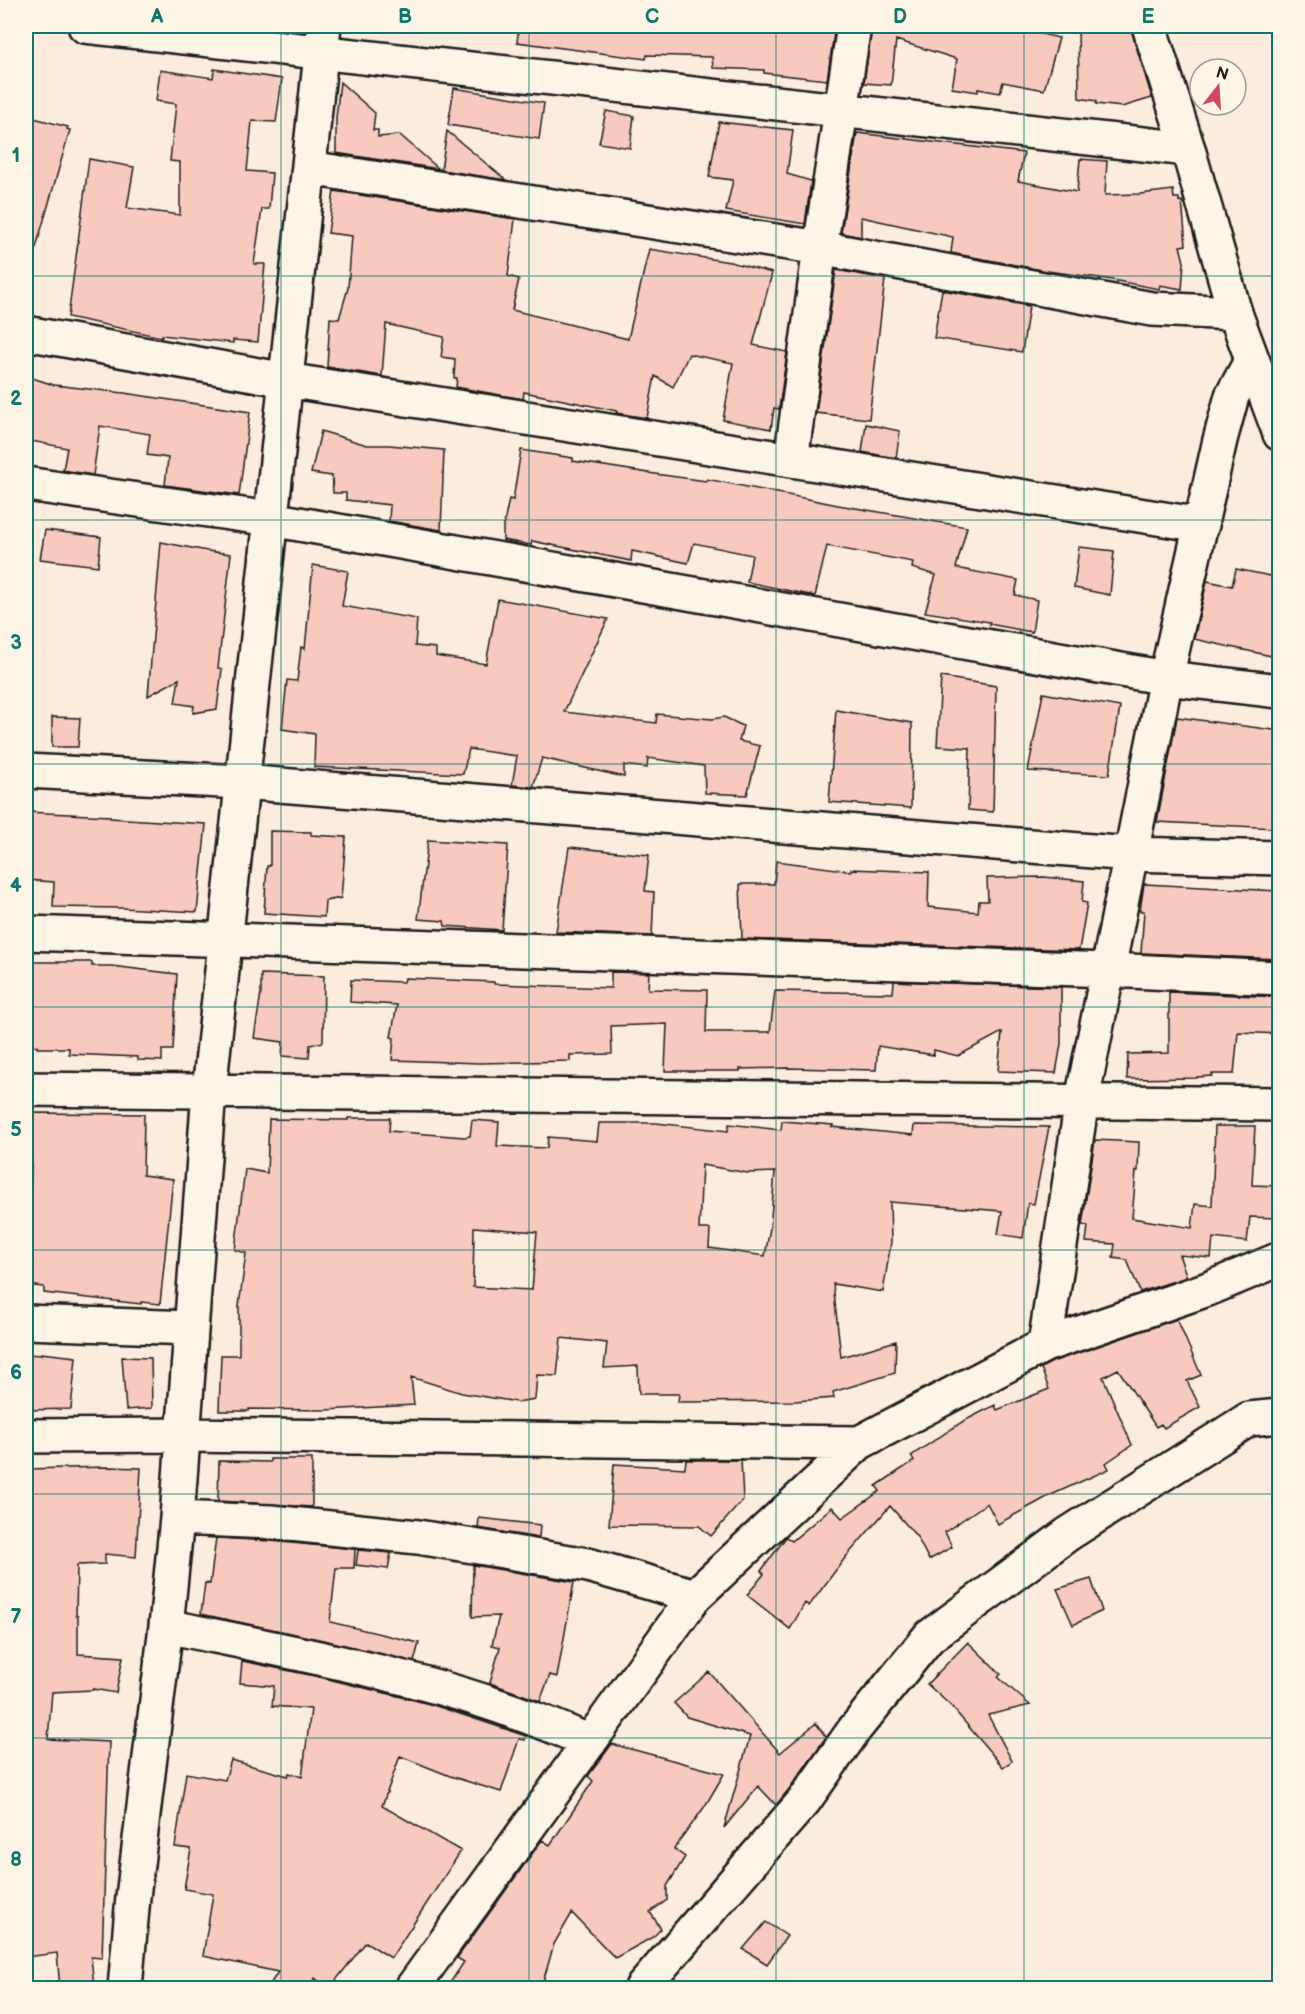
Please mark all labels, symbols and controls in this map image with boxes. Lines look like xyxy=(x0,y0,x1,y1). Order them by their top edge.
text: A xyxy=(150,5,164,29)
text: B xyxy=(398,5,412,29)
text: C xyxy=(645,5,659,29)
text: D xyxy=(893,5,907,29)
text: E xyxy=(1142,5,1155,29)
north arrow xyxy=(1188,57,1248,117)
text: N xyxy=(1213,63,1230,85)
text: 1 xyxy=(12,144,20,168)
text: 2 xyxy=(10,387,22,411)
text: 3 xyxy=(10,631,22,655)
text: 4 xyxy=(10,874,22,898)
text: 5 xyxy=(10,1118,22,1142)
text: 6 xyxy=(10,1361,22,1385)
text: 7 xyxy=(10,1605,22,1629)
text: 8 xyxy=(10,1848,22,1872)

